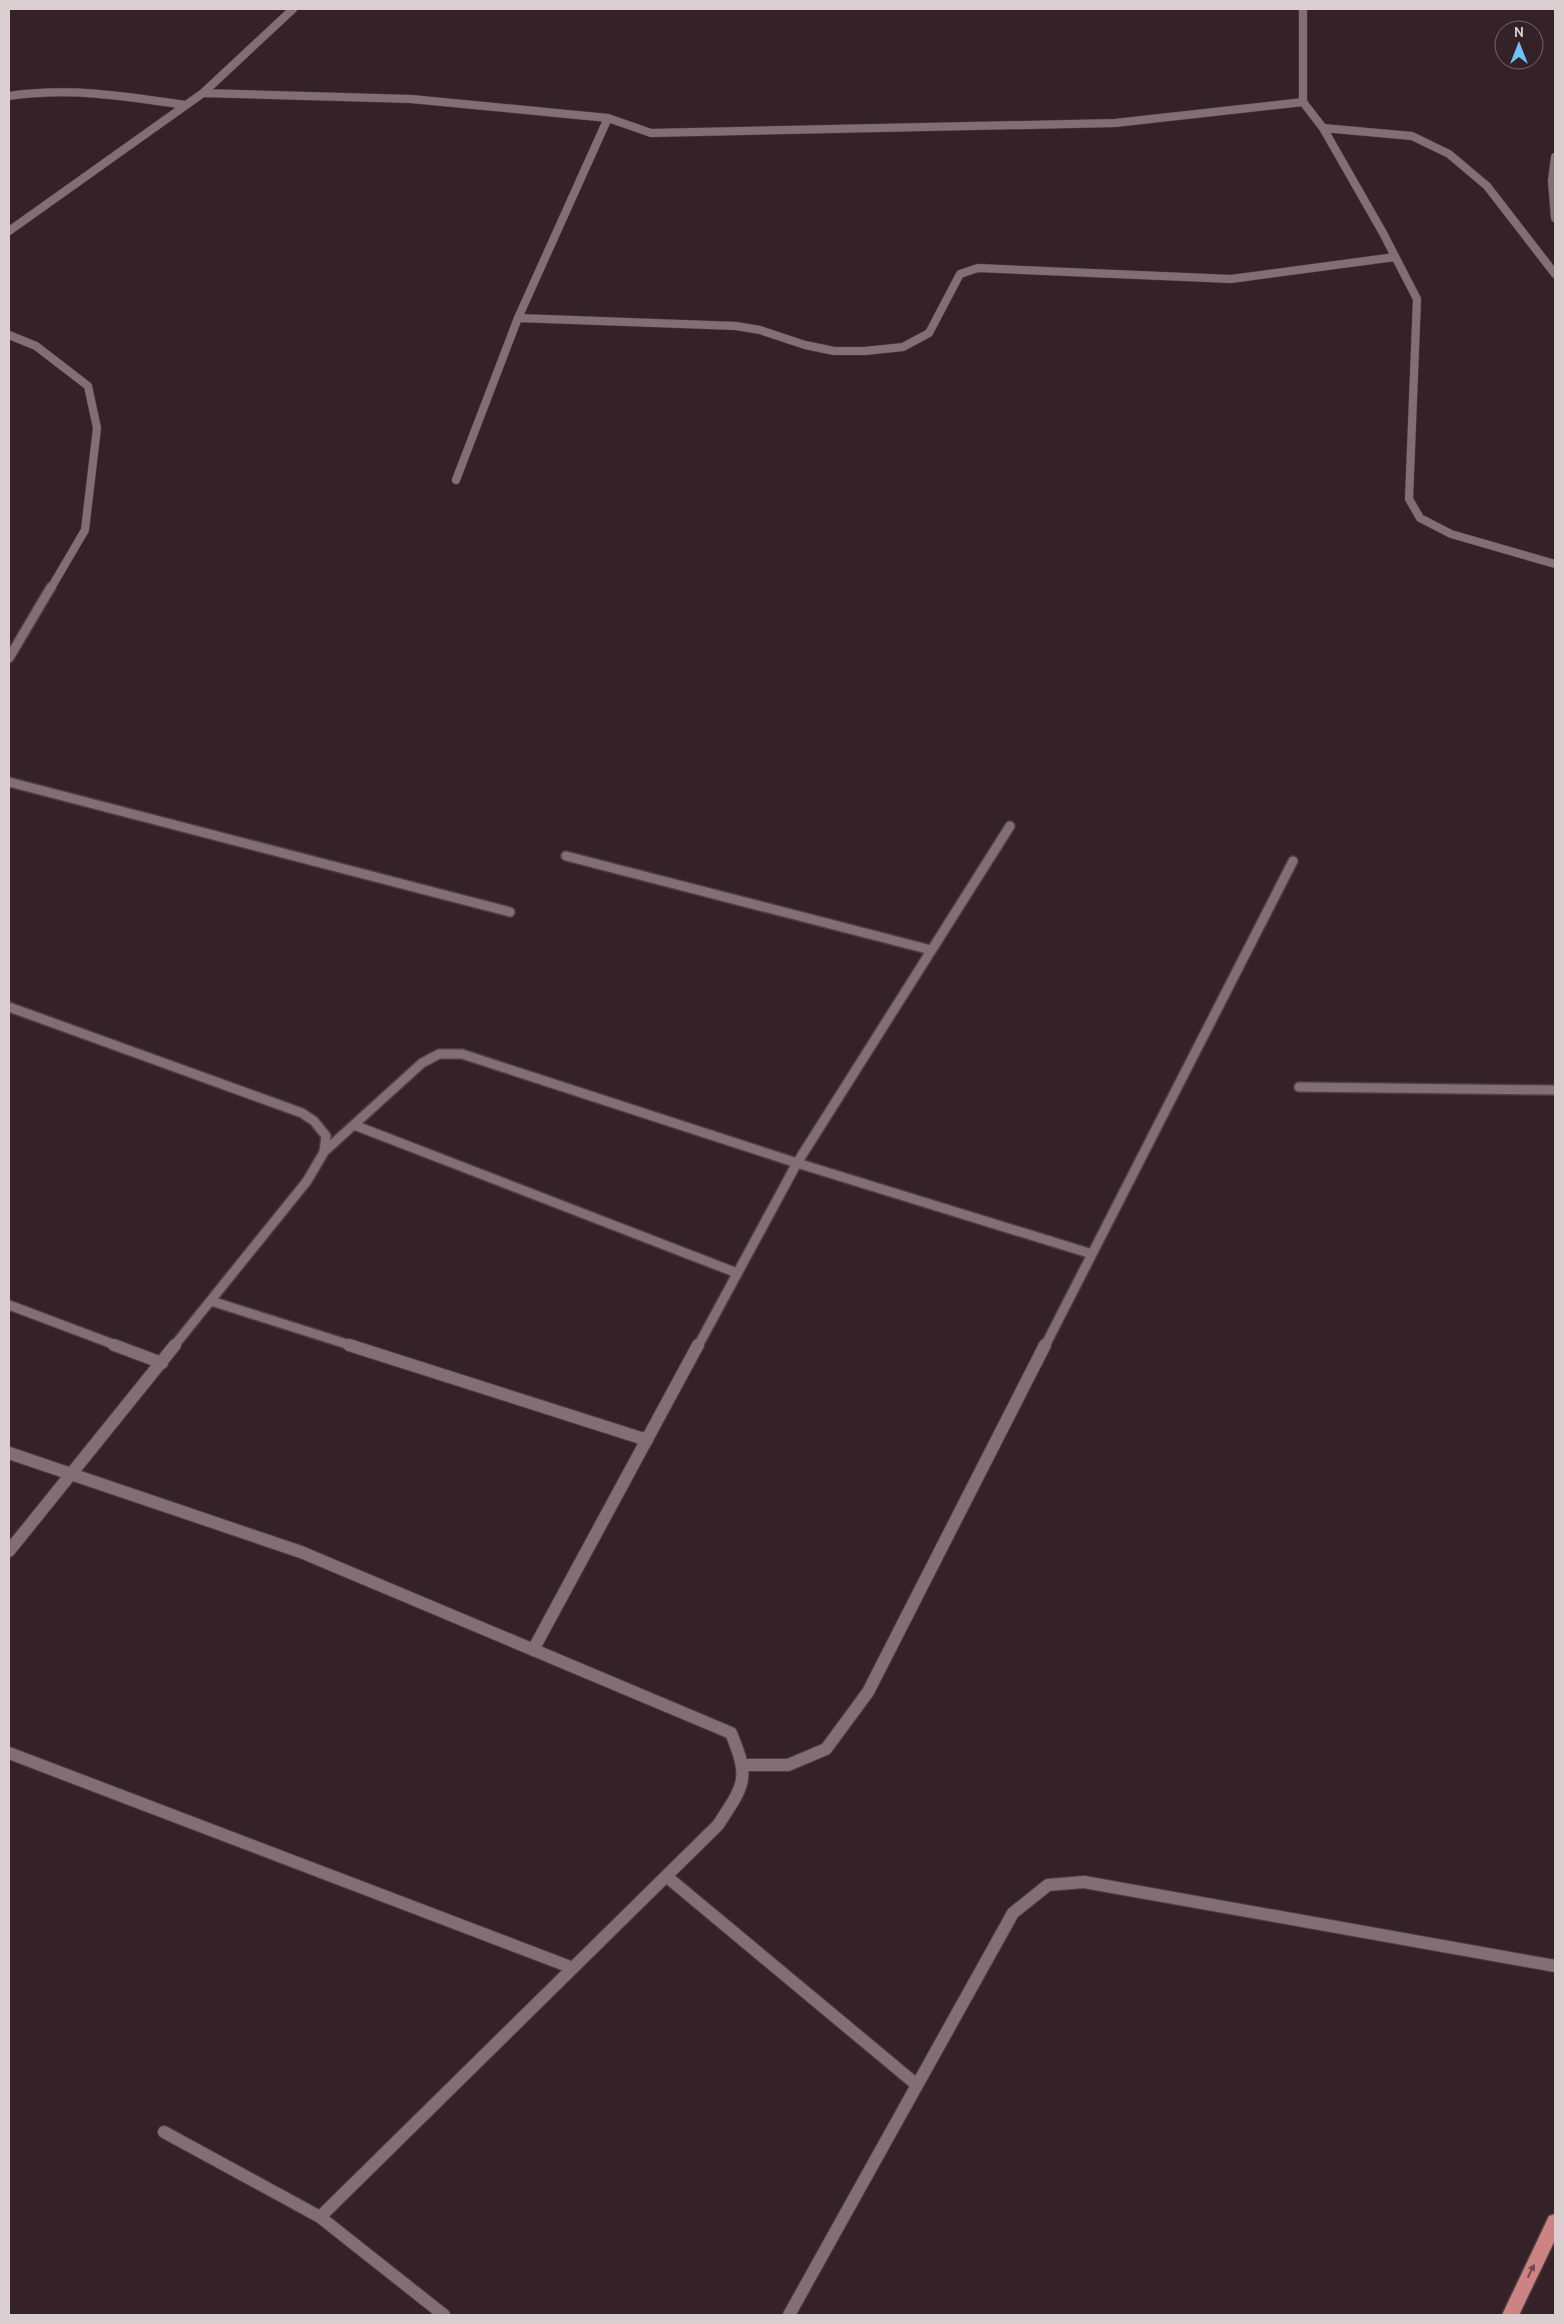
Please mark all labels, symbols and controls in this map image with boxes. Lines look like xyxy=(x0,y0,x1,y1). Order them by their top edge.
north arrow xyxy=(1494,20,1544,70)
text: N xyxy=(1514,23,1524,41)
one-way arrow xyxy=(1527,2264,1535,2278)

